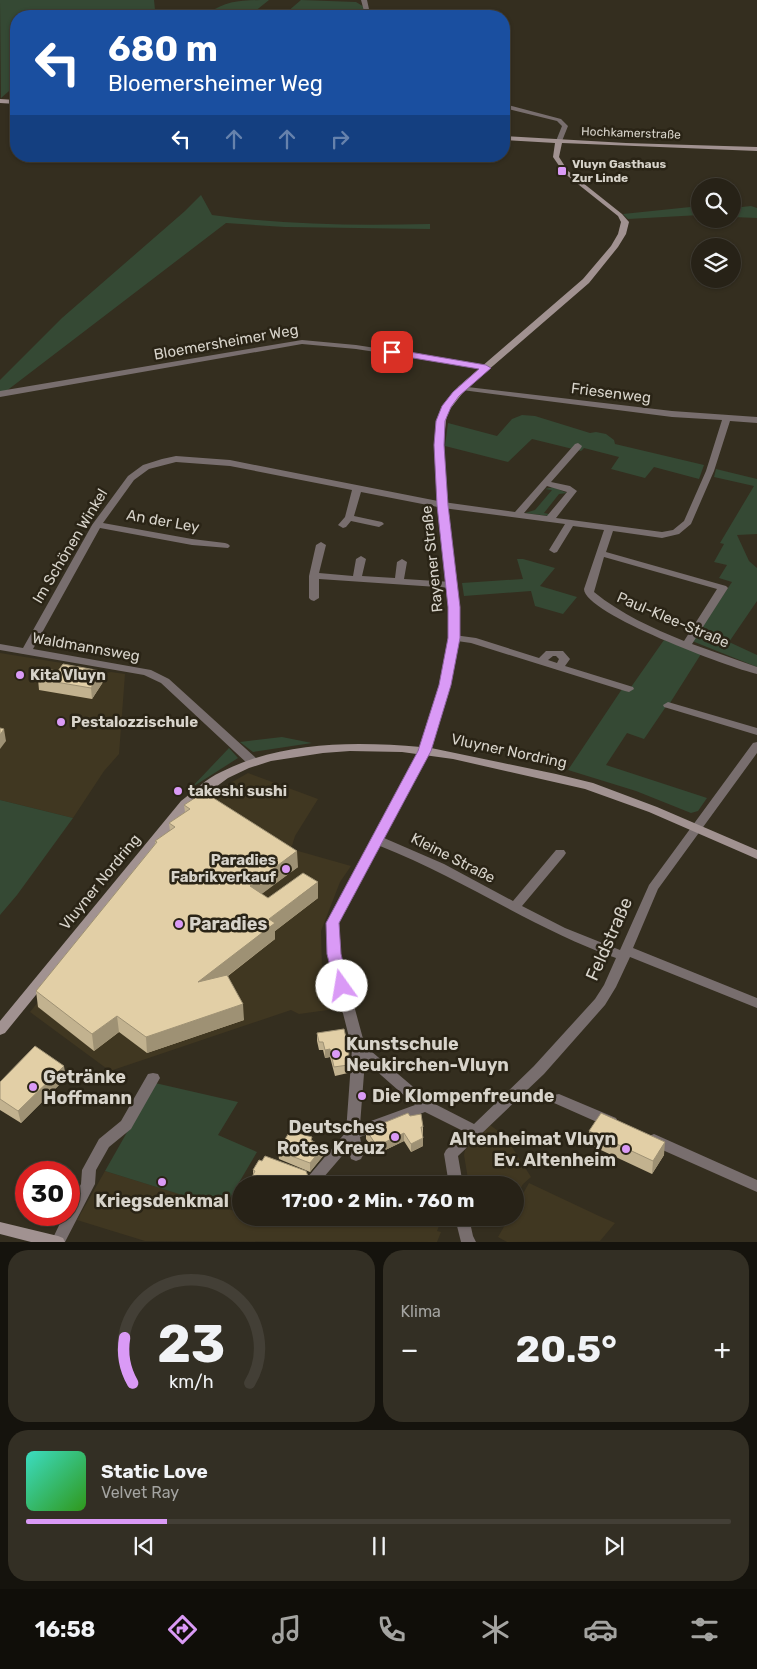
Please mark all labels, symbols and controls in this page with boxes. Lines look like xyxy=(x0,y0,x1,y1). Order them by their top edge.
text: 680 m xyxy=(108,28,218,70)
icon: left xyxy=(25,30,90,95)
text: Bloemersheimer Weg xyxy=(108,70,323,97)
street label: Hochkamerstraße xyxy=(581,124,681,142)
icon: left xyxy=(167,125,195,153)
icon: ahead xyxy=(220,125,248,153)
icon: ahead xyxy=(273,125,301,153)
icon: right xyxy=(326,125,354,153)
place label: Vluyn Gasthaus Zur Linde xyxy=(572,157,666,185)
marker: Vluyn Gasthaus Zur Linde xyxy=(556,165,568,177)
map controls xyxy=(691,178,741,288)
button: search xyxy=(691,178,741,228)
button: layers xyxy=(691,238,741,288)
street label: Bloemersheimer Weg xyxy=(152,320,300,364)
pin xyxy=(371,331,413,373)
icon: arrive xyxy=(378,338,406,366)
street label: Friesenweg xyxy=(570,379,652,407)
street label: Im Schönen Winkel xyxy=(29,485,111,607)
street label: Rayener Straße xyxy=(417,505,447,613)
street label: An der Ley xyxy=(125,506,201,536)
street label: Paul-Klee-Straße xyxy=(614,588,732,652)
street label: Waldmannsweg xyxy=(31,629,141,665)
place label: Kita Vluyn xyxy=(30,666,106,684)
marker: Kita Vluyn xyxy=(14,669,26,681)
place label: Pestalozzischule xyxy=(71,713,198,731)
marker: Pestalozzischule xyxy=(55,716,67,728)
street label: Vluyner Nordring xyxy=(449,730,569,772)
place label: takeshi sushi xyxy=(188,782,287,800)
marker: takeshi sushi xyxy=(172,785,184,797)
street label: Kleine Straße xyxy=(408,829,498,887)
street label: Vluyner Nordring xyxy=(56,830,144,934)
place label: Paradies Fabrikverkauf xyxy=(171,851,276,886)
marker: Paradies Fabrikverkauf xyxy=(280,863,292,875)
street label: Feldstraße xyxy=(581,894,637,984)
place label: Paradies xyxy=(189,913,267,935)
marker: Paradies xyxy=(173,918,185,930)
position arrow xyxy=(315,959,367,1011)
place label: Kunstschule Neukirchen-Vluyn xyxy=(346,1033,509,1076)
marker: Kunstschule Neukirchen-Vluyn xyxy=(330,1048,342,1060)
place label: Getränke Hoffmann xyxy=(43,1066,132,1109)
marker: Getränke Hoffmann xyxy=(27,1081,39,1093)
place label: Die Klompenfreunde xyxy=(372,1085,555,1107)
marker: Die Klompenfreunde xyxy=(356,1090,368,1102)
place label: Deutsches Rotes Kreuz xyxy=(277,1116,385,1159)
place label: Altenheimat Vluyn Ev. Altenheim xyxy=(449,1128,616,1171)
marker: Deutsches Rotes Kreuz xyxy=(389,1131,401,1143)
marker: Altenheimat Vluyn Ev. Altenheim xyxy=(620,1143,632,1155)
speed limit sign: 30 xyxy=(15,1161,80,1226)
marker: Kriegsdenkmal xyxy=(156,1176,168,1188)
text: 17:00 · 2 Min. · 760 m xyxy=(282,1189,474,1212)
place label: Kriegsdenkmal xyxy=(95,1190,229,1212)
text: Klima xyxy=(401,1302,441,1321)
text: 23 xyxy=(157,1313,225,1375)
text: 20.5° xyxy=(516,1326,617,1372)
text: − xyxy=(401,1333,419,1366)
text: + xyxy=(714,1333,731,1366)
text: km/h xyxy=(169,1371,214,1392)
text: Static Love xyxy=(101,1460,208,1483)
text: Velvet Ray xyxy=(101,1483,179,1502)
icon: previous xyxy=(130,1532,158,1560)
icon: pause xyxy=(365,1532,393,1560)
icon: next xyxy=(600,1532,628,1560)
icon: directions xyxy=(165,1612,200,1647)
icon: music xyxy=(269,1612,304,1647)
icon: phone xyxy=(374,1612,409,1647)
icon: climate xyxy=(478,1612,513,1647)
icon: car xyxy=(583,1612,618,1647)
icon: filters xyxy=(687,1612,722,1647)
text: 16:58 xyxy=(35,1616,96,1643)

